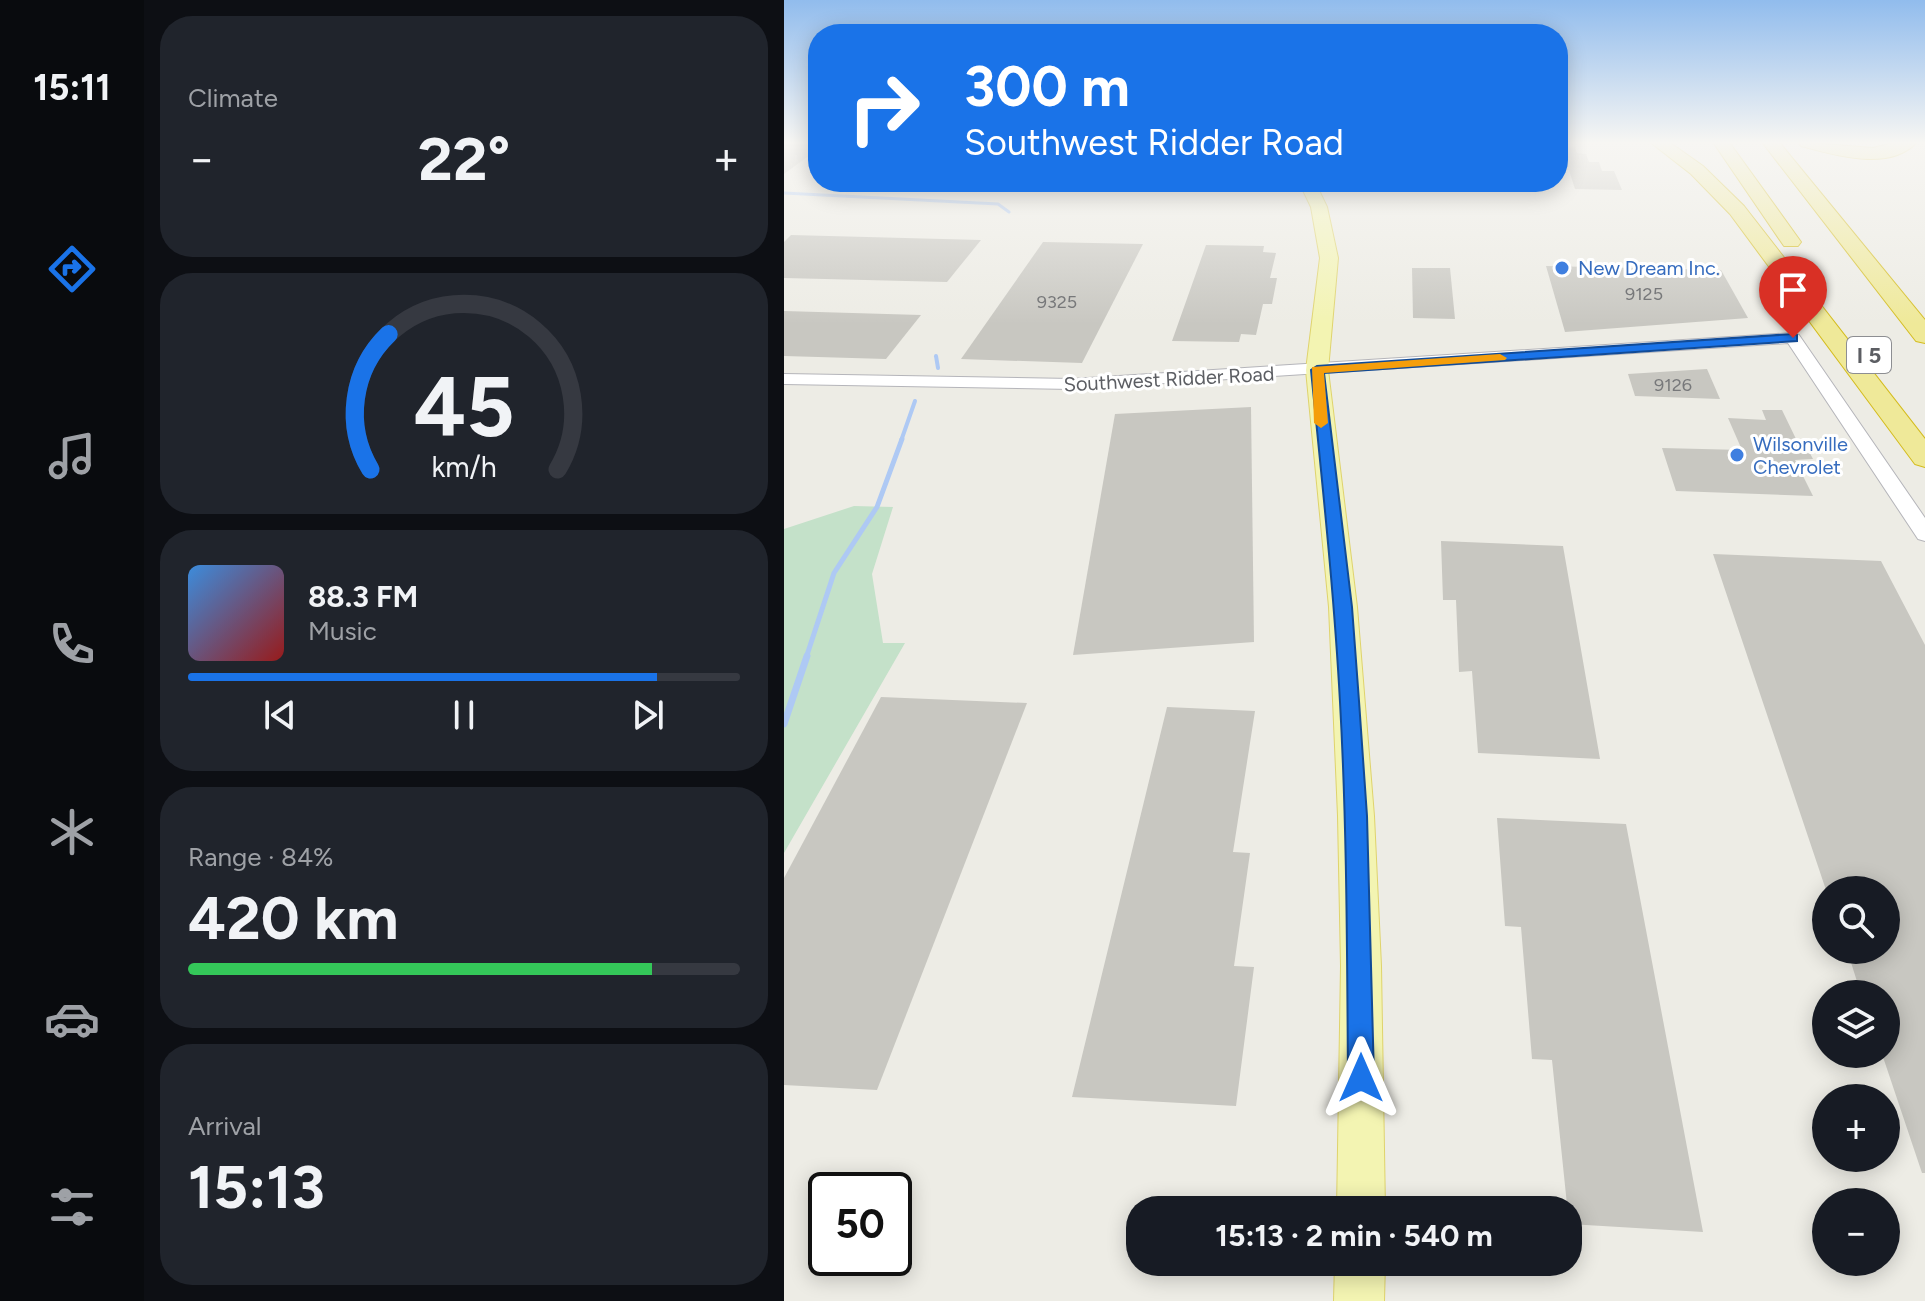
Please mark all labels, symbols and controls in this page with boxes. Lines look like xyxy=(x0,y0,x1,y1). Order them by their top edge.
text: 300 m xyxy=(964,53,1130,120)
icon: right xyxy=(832,56,936,160)
text: 15:11 xyxy=(33,66,111,109)
text: Climate xyxy=(188,82,278,114)
text: Southwest Ridder Road xyxy=(964,121,1344,164)
text: 22° xyxy=(418,123,510,195)
text: − xyxy=(188,132,215,185)
text: + xyxy=(713,132,740,185)
icon: directions xyxy=(44,241,100,297)
place label: New Dream Inc. xyxy=(1578,256,1720,280)
pin xyxy=(1759,256,1827,338)
marker: New Dream Inc. xyxy=(1553,259,1571,277)
icon: arrive xyxy=(1771,268,1815,312)
house number: 9125 xyxy=(1625,283,1663,305)
house number: 9325 xyxy=(1037,291,1077,313)
road number: I 5 xyxy=(1847,337,1891,373)
text: 45 xyxy=(414,356,514,456)
street label: Southwest Ridder Road xyxy=(1063,361,1275,397)
house number: 9126 xyxy=(1654,374,1692,396)
icon: music xyxy=(44,428,100,484)
place label: Wilsonville Chevrolet xyxy=(1753,432,1848,479)
marker: Wilsonville Chevrolet xyxy=(1728,446,1746,464)
text: km/h xyxy=(431,450,497,484)
text: 88.3 FM xyxy=(308,578,418,615)
text: Music xyxy=(308,615,377,647)
icon: phone xyxy=(44,616,100,672)
icon: previous xyxy=(258,693,302,737)
icon: pause xyxy=(442,693,486,737)
icon: next xyxy=(626,693,670,737)
icon: climate xyxy=(44,804,100,860)
text: Range · 84% xyxy=(188,841,334,873)
map controls xyxy=(1812,876,1900,1276)
button: search xyxy=(1812,876,1900,964)
text: 420 km xyxy=(188,882,398,954)
button: layers xyxy=(1812,980,1900,1068)
icon: car xyxy=(44,991,100,1047)
position arrow xyxy=(1319,1036,1403,1120)
button: + xyxy=(1812,1084,1900,1172)
text: Arrival xyxy=(188,1110,261,1142)
text: 15:13 xyxy=(188,1151,325,1223)
speed limit sign: 50 xyxy=(808,1172,912,1276)
icon: filters xyxy=(44,1179,100,1235)
button: − xyxy=(1812,1188,1900,1276)
text: 15:13 · 2 min · 540 m xyxy=(1215,1217,1493,1254)

